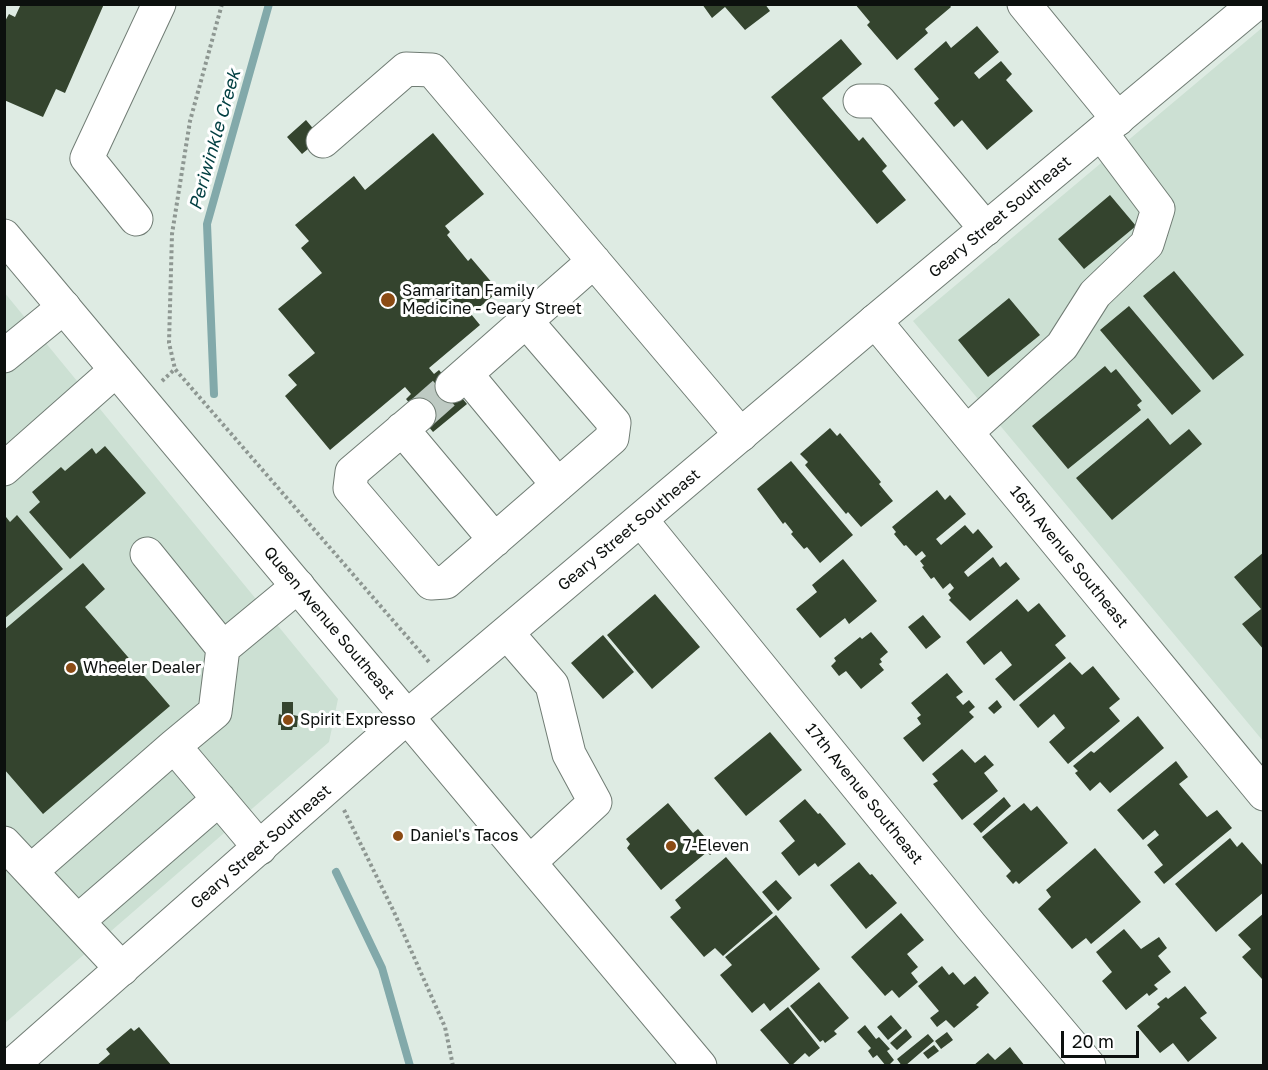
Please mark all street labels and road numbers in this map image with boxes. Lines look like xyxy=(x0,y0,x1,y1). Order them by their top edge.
street label: Geary Street Southeast xyxy=(925,152,1075,282)
street label: Geary Street Southeast xyxy=(554,465,704,595)
street label: 16th Avenue Southeast xyxy=(1006,482,1132,632)
street label: Queen Avenue Southeast xyxy=(260,543,398,703)
street label: 17th Avenue Southeast xyxy=(801,720,927,868)
street label: Geary Street Southeast xyxy=(187,781,335,913)

